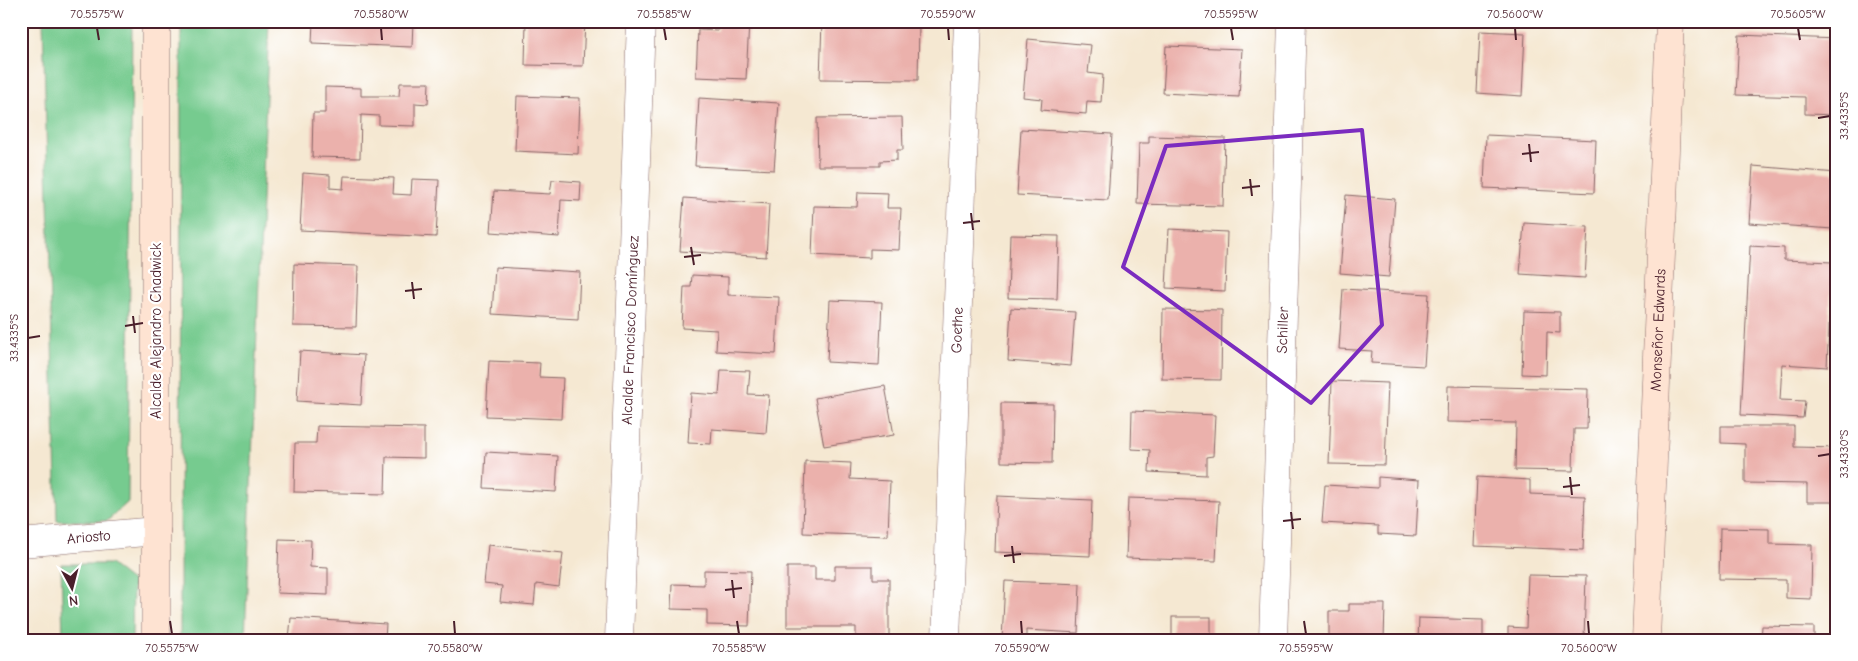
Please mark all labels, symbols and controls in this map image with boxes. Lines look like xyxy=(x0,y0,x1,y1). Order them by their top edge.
text: 70.5575°W xyxy=(70,7,124,21)
text: 70.5580°W xyxy=(354,7,409,21)
text: 70.5585°W xyxy=(637,7,692,21)
text: 70.5590°W xyxy=(921,7,976,21)
text: 70.5595°W xyxy=(1204,7,1259,21)
text: 70.5600°W xyxy=(1487,7,1544,21)
text: 70.5605°W xyxy=(1770,7,1826,21)
text: 33.4335°S xyxy=(1837,92,1851,140)
street label: Alcalde Francisco Domínguez xyxy=(618,235,642,425)
street label: Alcalde Alejandro Chadwick xyxy=(147,242,165,419)
street label: Monseñor Edwards xyxy=(1647,268,1669,392)
street label: Goethe xyxy=(947,306,967,354)
street label: Schiller xyxy=(1273,306,1292,354)
text: 33.4335°S xyxy=(7,314,21,362)
text: 33.4330°S xyxy=(1837,429,1851,478)
street label: Ariosto xyxy=(66,526,111,548)
north arrow xyxy=(48,564,98,614)
text: N xyxy=(68,591,79,609)
text: 70.5575°W xyxy=(145,641,199,655)
text: 70.5580°W xyxy=(428,641,483,655)
text: 70.5585°W xyxy=(712,641,767,655)
text: 70.5590°W xyxy=(995,641,1050,655)
text: 70.5595°W xyxy=(1279,641,1334,655)
text: 70.5600°W xyxy=(1561,641,1618,655)

